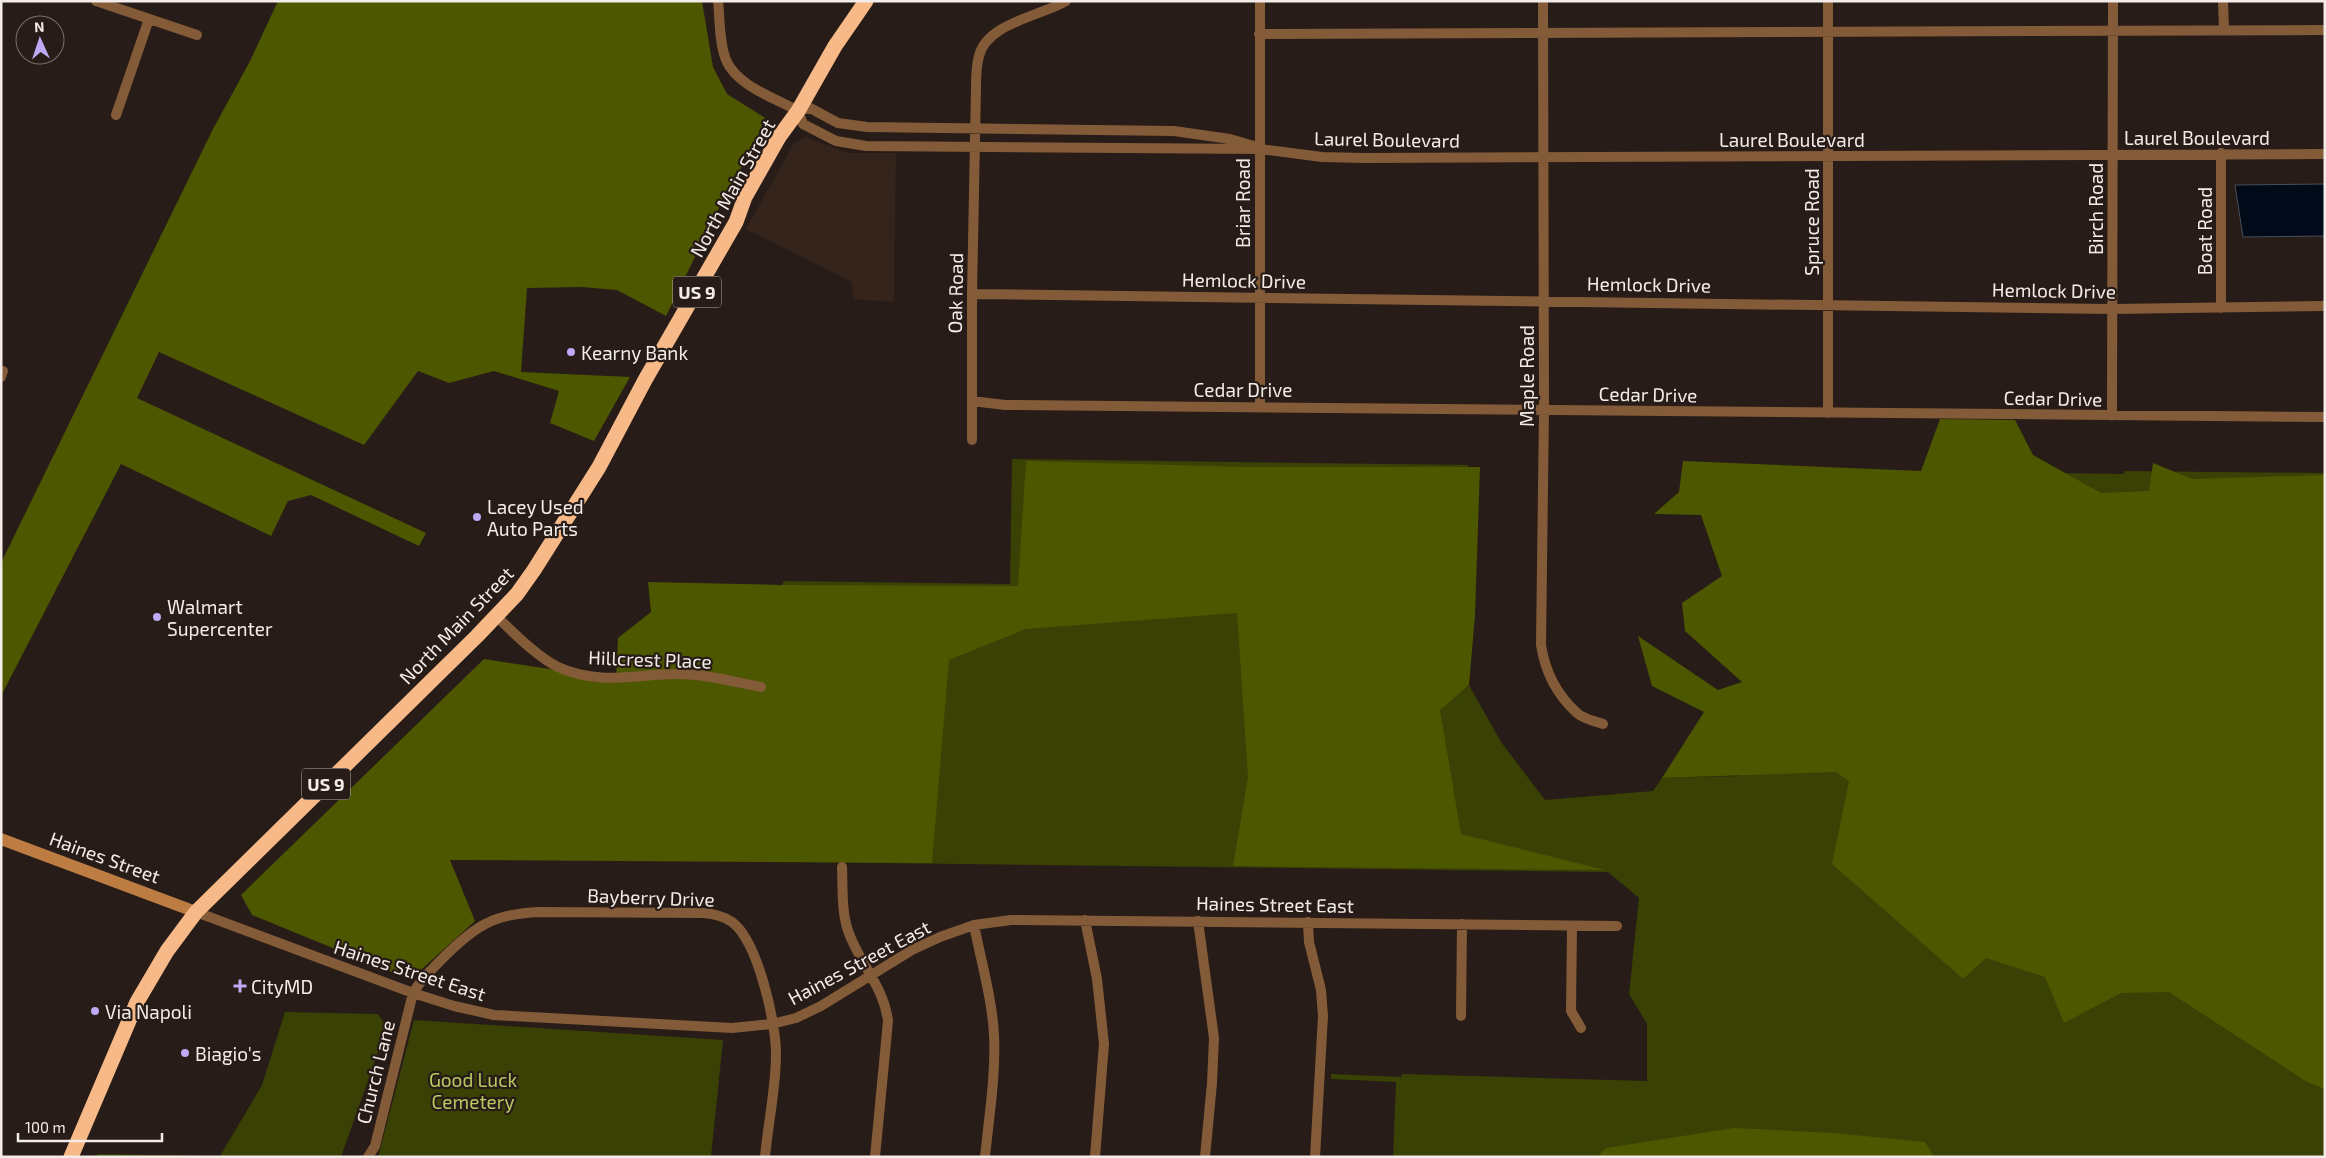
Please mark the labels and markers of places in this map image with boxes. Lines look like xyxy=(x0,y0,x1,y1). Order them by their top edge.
place label: Kearny Bank xyxy=(581,341,688,364)
marker: Kearny Bank xyxy=(565,346,577,358)
place label: Lacey Used Auto Parts xyxy=(487,495,584,540)
marker: Lacey Used Auto Parts xyxy=(471,511,483,523)
place label: Walmart Supercenter xyxy=(167,595,273,640)
marker: Walmart Supercenter xyxy=(151,611,163,623)
place label: CityMD xyxy=(251,975,313,998)
marker: CityMD xyxy=(233,979,247,993)
place label: Via Napoli xyxy=(105,1000,192,1023)
marker: Via Napoli xyxy=(89,1005,101,1017)
place label: Biagio's xyxy=(195,1042,261,1065)
marker: Biagio's xyxy=(179,1047,191,1059)

